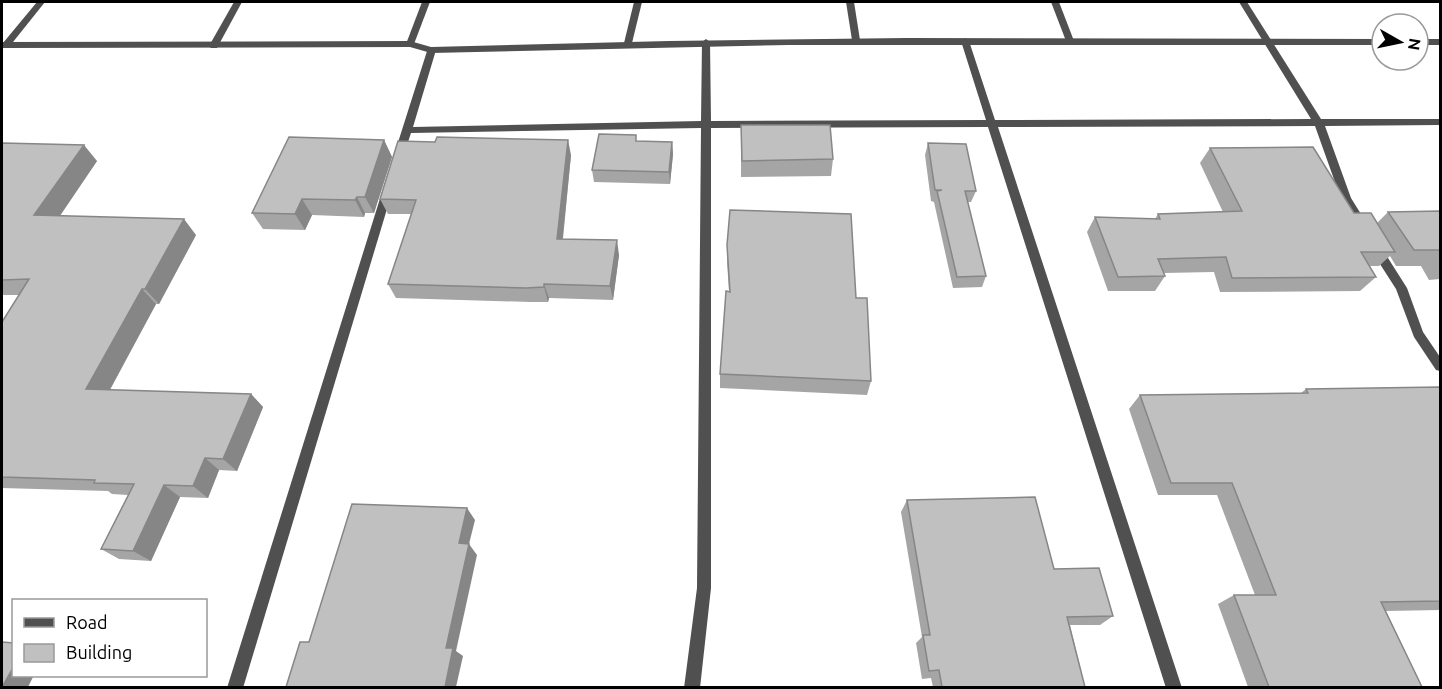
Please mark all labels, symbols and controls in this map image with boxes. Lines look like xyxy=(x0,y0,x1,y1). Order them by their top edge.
north arrow xyxy=(1370,12,1430,72)
text: N xyxy=(1405,37,1425,52)
legend xyxy=(12,599,207,677)
text: Road xyxy=(66,612,108,632)
text: Building xyxy=(66,642,132,662)

